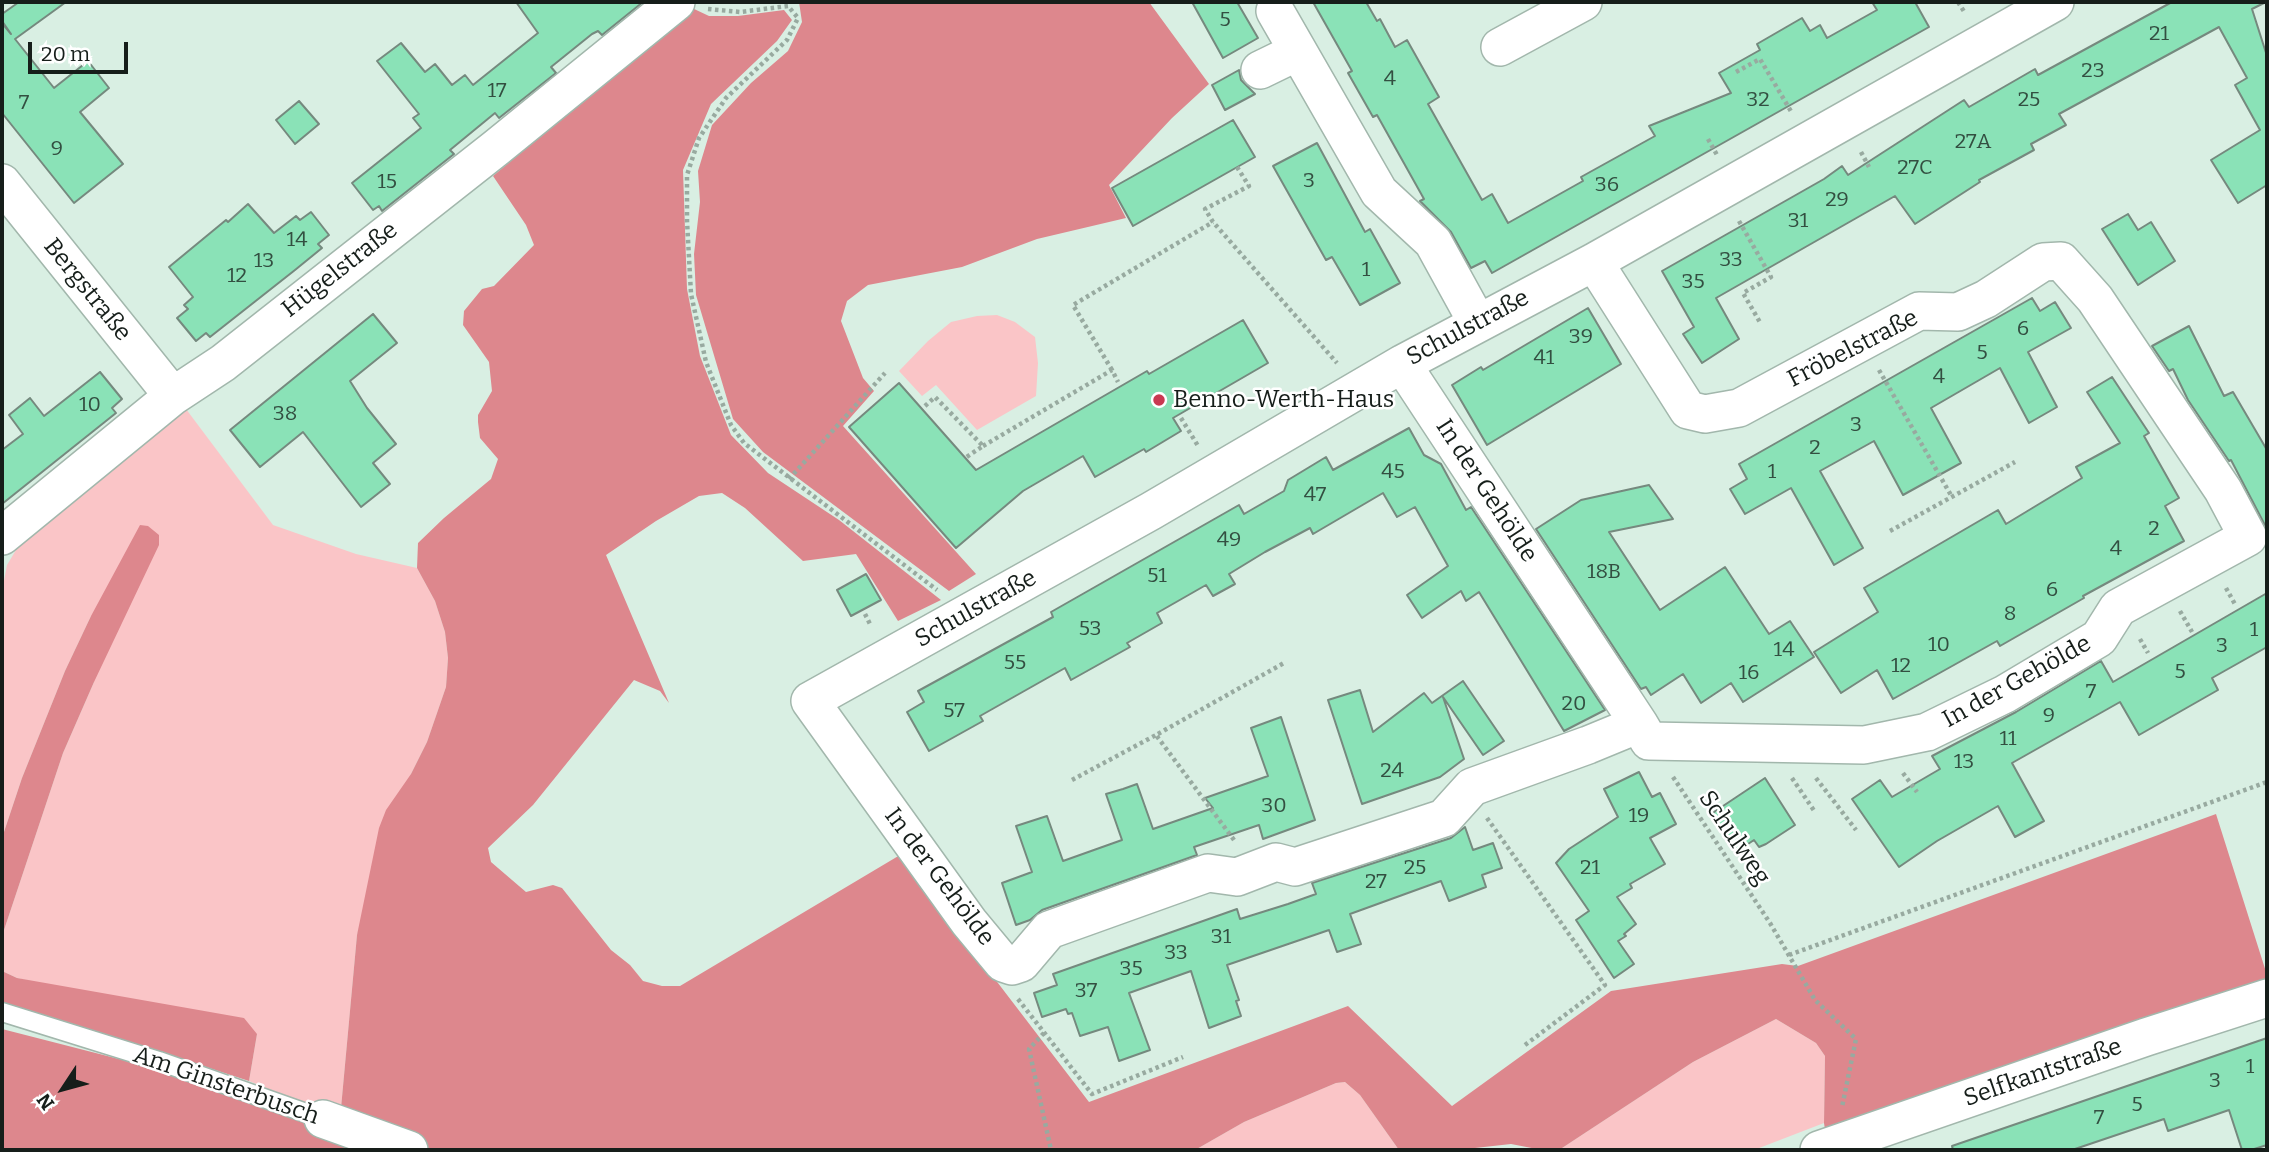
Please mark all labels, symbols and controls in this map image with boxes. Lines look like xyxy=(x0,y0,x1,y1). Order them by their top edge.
house number: 5 xyxy=(1219,7,1231,33)
house number: 21 xyxy=(2149,21,2169,47)
scale bar xyxy=(32,28,131,72)
text: 20 m xyxy=(41,41,90,67)
house number: 23 xyxy=(2081,58,2105,84)
house number: 4 xyxy=(1384,66,1396,92)
house number: 17 xyxy=(488,78,506,104)
house number: 32 xyxy=(1746,87,1770,113)
house number: 25 xyxy=(2018,87,2040,113)
house number: 7 xyxy=(19,90,29,116)
house number: 27A xyxy=(1955,129,1991,155)
house number: 9 xyxy=(51,136,63,162)
house number: 27C xyxy=(1897,155,1933,181)
house number: 3 xyxy=(1303,168,1315,194)
house number: 15 xyxy=(377,169,397,195)
house number: 36 xyxy=(1595,172,1619,198)
house number: 29 xyxy=(1825,187,1849,213)
house number: 31 xyxy=(1788,208,1808,234)
street label: Hügelstraße xyxy=(276,216,404,324)
house number: 14 xyxy=(287,227,307,253)
street label: Bergstraße xyxy=(37,233,137,347)
house number: 33 xyxy=(1719,247,1743,273)
house number: 13 xyxy=(254,248,274,274)
house number: 1 xyxy=(1362,257,1370,283)
house number: 12 xyxy=(227,263,247,289)
house number: 35 xyxy=(1681,269,1705,295)
street label: Schulstraße xyxy=(1402,284,1534,372)
street label: Fröbelstraße xyxy=(1783,304,1923,394)
house number: 6 xyxy=(2017,316,2029,342)
house number: 39 xyxy=(1569,324,1593,350)
house number: 5 xyxy=(1976,340,1988,366)
house number: 41 xyxy=(1534,345,1554,371)
house number: 4 xyxy=(1933,364,1945,390)
place label: Benno-Werth-Haus xyxy=(1173,386,1394,414)
house number: 10 xyxy=(79,392,101,418)
marker: Benno-Werth-Haus xyxy=(1151,392,1167,408)
house number: 38 xyxy=(273,401,297,427)
house number: 3 xyxy=(1850,412,1862,438)
street label: In der Gehölde xyxy=(1429,414,1543,568)
house number: 2 xyxy=(1809,435,1821,461)
house number: 45 xyxy=(1381,459,1405,485)
house number: 1 xyxy=(1768,459,1776,485)
house number: 47 xyxy=(1304,482,1326,508)
house number: 2 xyxy=(2148,516,2160,542)
house number: 49 xyxy=(1217,527,1241,553)
house number: 4 xyxy=(2110,536,2122,562)
house number: 18B xyxy=(1587,559,1621,585)
house number: 51 xyxy=(1147,563,1167,589)
street label: Schulstraße xyxy=(910,564,1042,654)
house number: 6 xyxy=(2046,577,2058,603)
house number: 8 xyxy=(2004,601,2016,627)
house number: 53 xyxy=(1079,616,1101,642)
house number: 1 xyxy=(2250,617,2258,643)
street label: In der Gehölde xyxy=(1938,629,2096,735)
house number: 10 xyxy=(1928,632,1950,658)
house number: 3 xyxy=(2216,633,2228,659)
house number: 14 xyxy=(1774,637,1794,663)
house number: 55 xyxy=(1004,650,1026,676)
house number: 12 xyxy=(1891,653,1911,679)
house number: 5 xyxy=(2174,659,2186,685)
house number: 16 xyxy=(1739,660,1759,686)
house number: 7 xyxy=(2086,679,2096,705)
house number: 20 xyxy=(1562,691,1586,717)
house number: 57 xyxy=(943,698,965,724)
house number: 9 xyxy=(2043,703,2055,729)
house number: 11 xyxy=(1999,726,2017,752)
house number: 13 xyxy=(1954,749,1974,775)
house number: 24 xyxy=(1380,758,1404,784)
street label: Schulweg xyxy=(1692,785,1776,891)
house number: 30 xyxy=(1261,793,1287,819)
street label: In der Gehölde xyxy=(878,802,1000,952)
house number: 19 xyxy=(1629,803,1649,829)
house number: 25 xyxy=(1404,855,1426,881)
house number: 21 xyxy=(1580,855,1600,881)
house number: 27 xyxy=(1365,869,1387,895)
house number: 31 xyxy=(1211,924,1231,950)
house number: 33 xyxy=(1164,940,1188,966)
house number: 35 xyxy=(1119,956,1143,982)
house number: 37 xyxy=(1075,978,1097,1004)
street label: Selfkantstraße xyxy=(1960,1033,2126,1113)
street label: Am Ginsterbusch xyxy=(129,1041,323,1131)
north arrow xyxy=(28,1054,98,1124)
house number: 1 xyxy=(2246,1054,2254,1080)
house number: 3 xyxy=(2209,1068,2221,1094)
text: N xyxy=(32,1089,59,1114)
house number: 5 xyxy=(2131,1092,2143,1118)
house number: 7 xyxy=(2094,1105,2104,1131)

